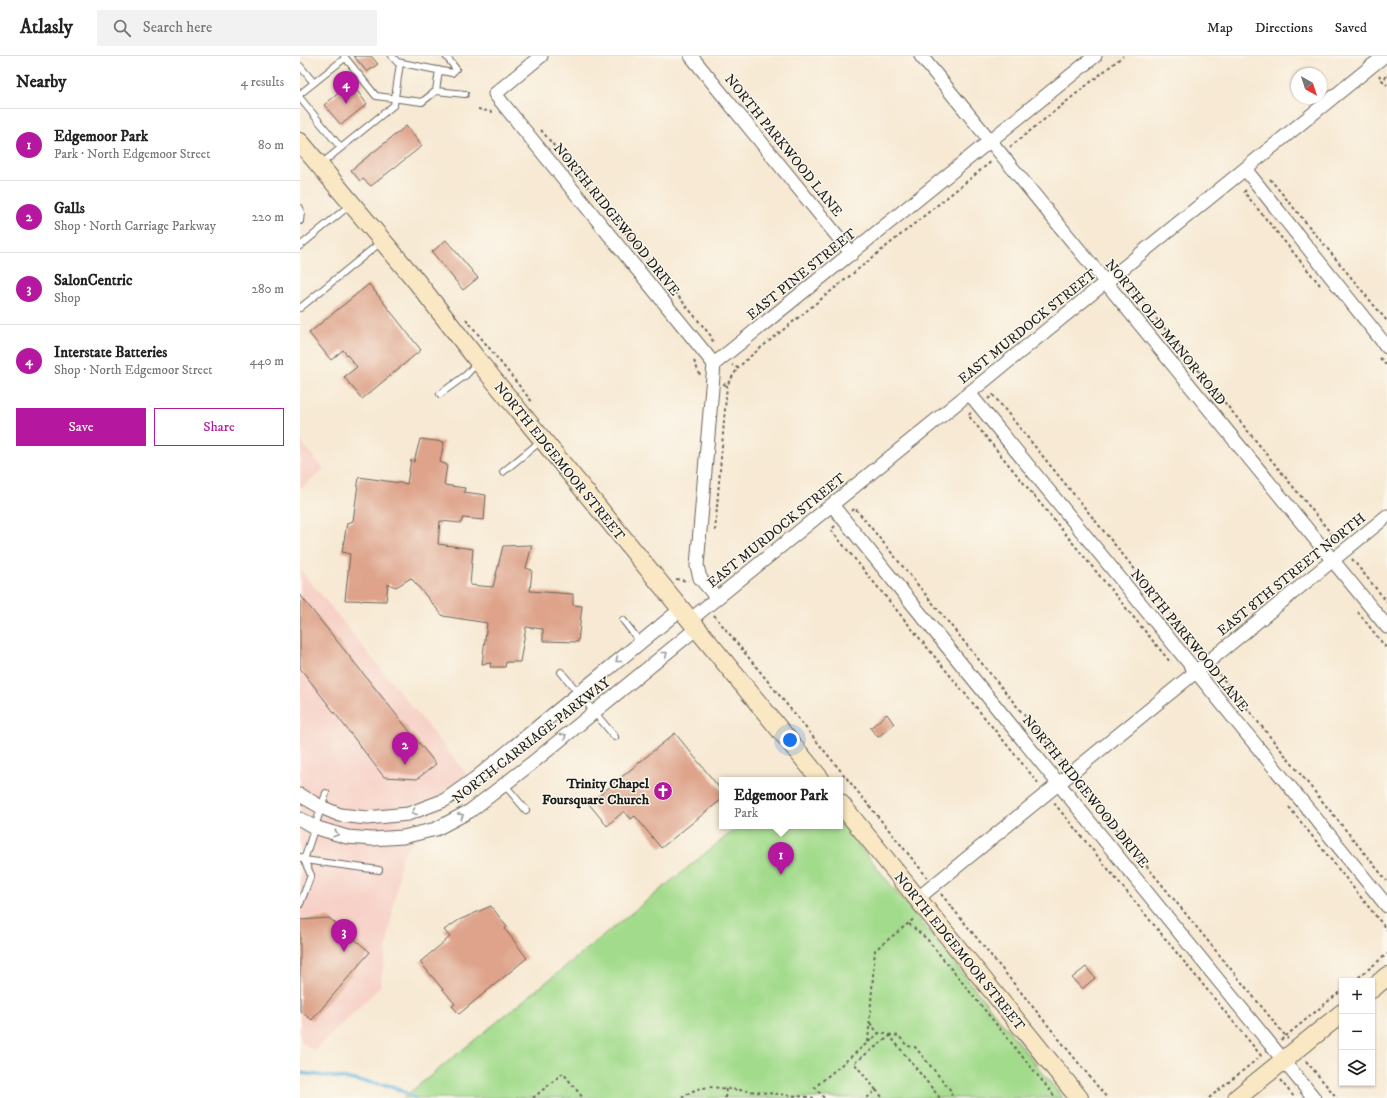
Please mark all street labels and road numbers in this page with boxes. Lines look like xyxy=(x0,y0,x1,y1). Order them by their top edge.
street label: NORTH PARKWOOD LANE xyxy=(720,71,846,220)
street label: NORTH RIDGEWOOD DRIVE xyxy=(549,140,683,300)
street label: EAST PINE STREET xyxy=(743,225,860,324)
street label: NORTH OLD MANOR ROAD xyxy=(1101,256,1230,409)
street label: EAST MURDOCK STREET xyxy=(955,265,1101,388)
street label: NORTH EDGEMOOR STREET xyxy=(490,379,629,545)
street label: EAST MURDOCK STREET xyxy=(704,469,850,592)
street label: EAST 8TH STREET NORTH xyxy=(1214,509,1370,640)
street label: NORTH PARKWOOD LANE xyxy=(1126,566,1252,715)
street label: NORTH CARRIAGE PARKWAY xyxy=(449,673,614,808)
street label: NORTH RIDGEWOOD DRIVE xyxy=(1018,712,1152,872)
street label: NORTH EDGEMOOR STREET xyxy=(890,869,1029,1035)

